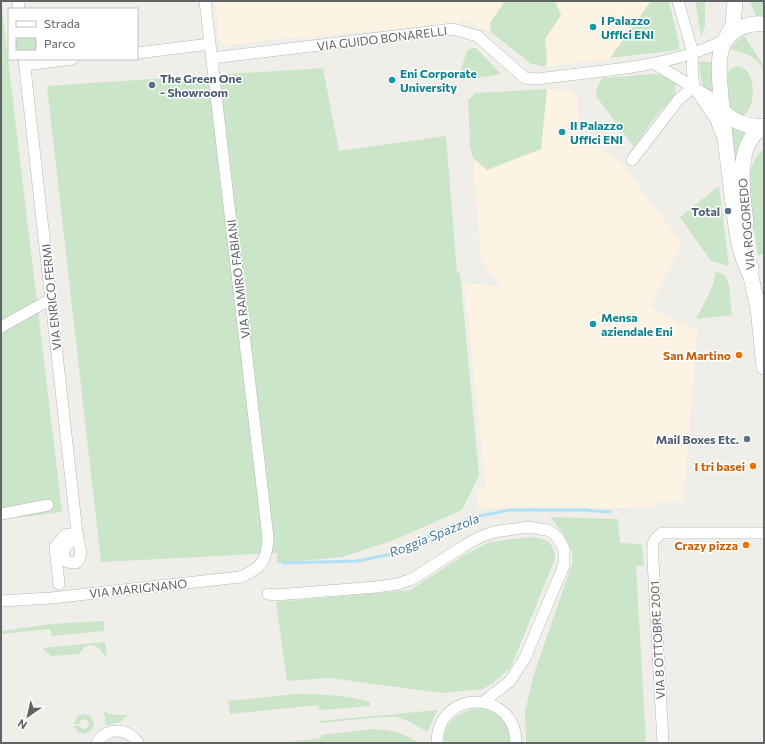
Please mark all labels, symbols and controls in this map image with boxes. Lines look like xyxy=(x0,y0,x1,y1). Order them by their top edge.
legend xyxy=(8,8,138,60)
place label: I Palazzo Uffici ENI xyxy=(601,13,654,41)
text: Strada xyxy=(44,16,80,30)
marker: I Palazzo Uffici ENI xyxy=(588,22,598,32)
street label: VIA GUIDO BONARELLI xyxy=(316,23,448,53)
text: Parco xyxy=(44,36,76,50)
place label: Eni Corporate University xyxy=(400,66,477,94)
place label: The Green One - Showroom xyxy=(160,71,242,99)
marker: Eni Corporate University xyxy=(387,75,397,85)
marker: The Green One - Showroom xyxy=(147,80,157,90)
place label: II Palazzo Uffici ENI xyxy=(570,118,623,146)
marker: II Palazzo Uffici ENI xyxy=(557,127,567,137)
street label: VIA ROGOREDO xyxy=(735,177,757,271)
place label: Total xyxy=(691,204,720,218)
marker: Total xyxy=(723,206,733,216)
street label: VIA RAMIRO FABIANI xyxy=(224,219,252,339)
street label: VIA ENRICO FERMI xyxy=(38,243,64,351)
place label: Mensa aziendale Eni xyxy=(601,310,673,338)
marker: Mensa aziendale Eni xyxy=(588,319,598,329)
place label: San Martino xyxy=(663,348,731,362)
marker: San Martino xyxy=(734,350,744,360)
place label: Mail Boxes Etc. xyxy=(656,432,739,446)
marker: Mail Boxes Etc. xyxy=(742,434,752,444)
place label: I tri basei xyxy=(695,459,745,473)
marker: I tri basei xyxy=(748,461,758,471)
water label: Roggia Spazzola xyxy=(387,510,482,560)
place label: Crazy pizza xyxy=(674,538,738,552)
marker: Crazy pizza xyxy=(741,540,751,550)
street label: VIA MARIGNANO xyxy=(88,576,188,600)
street label: VIA 8 OTTOBRE 2001 xyxy=(647,580,667,700)
north arrow xyxy=(8,696,48,736)
text: N xyxy=(15,717,29,732)

